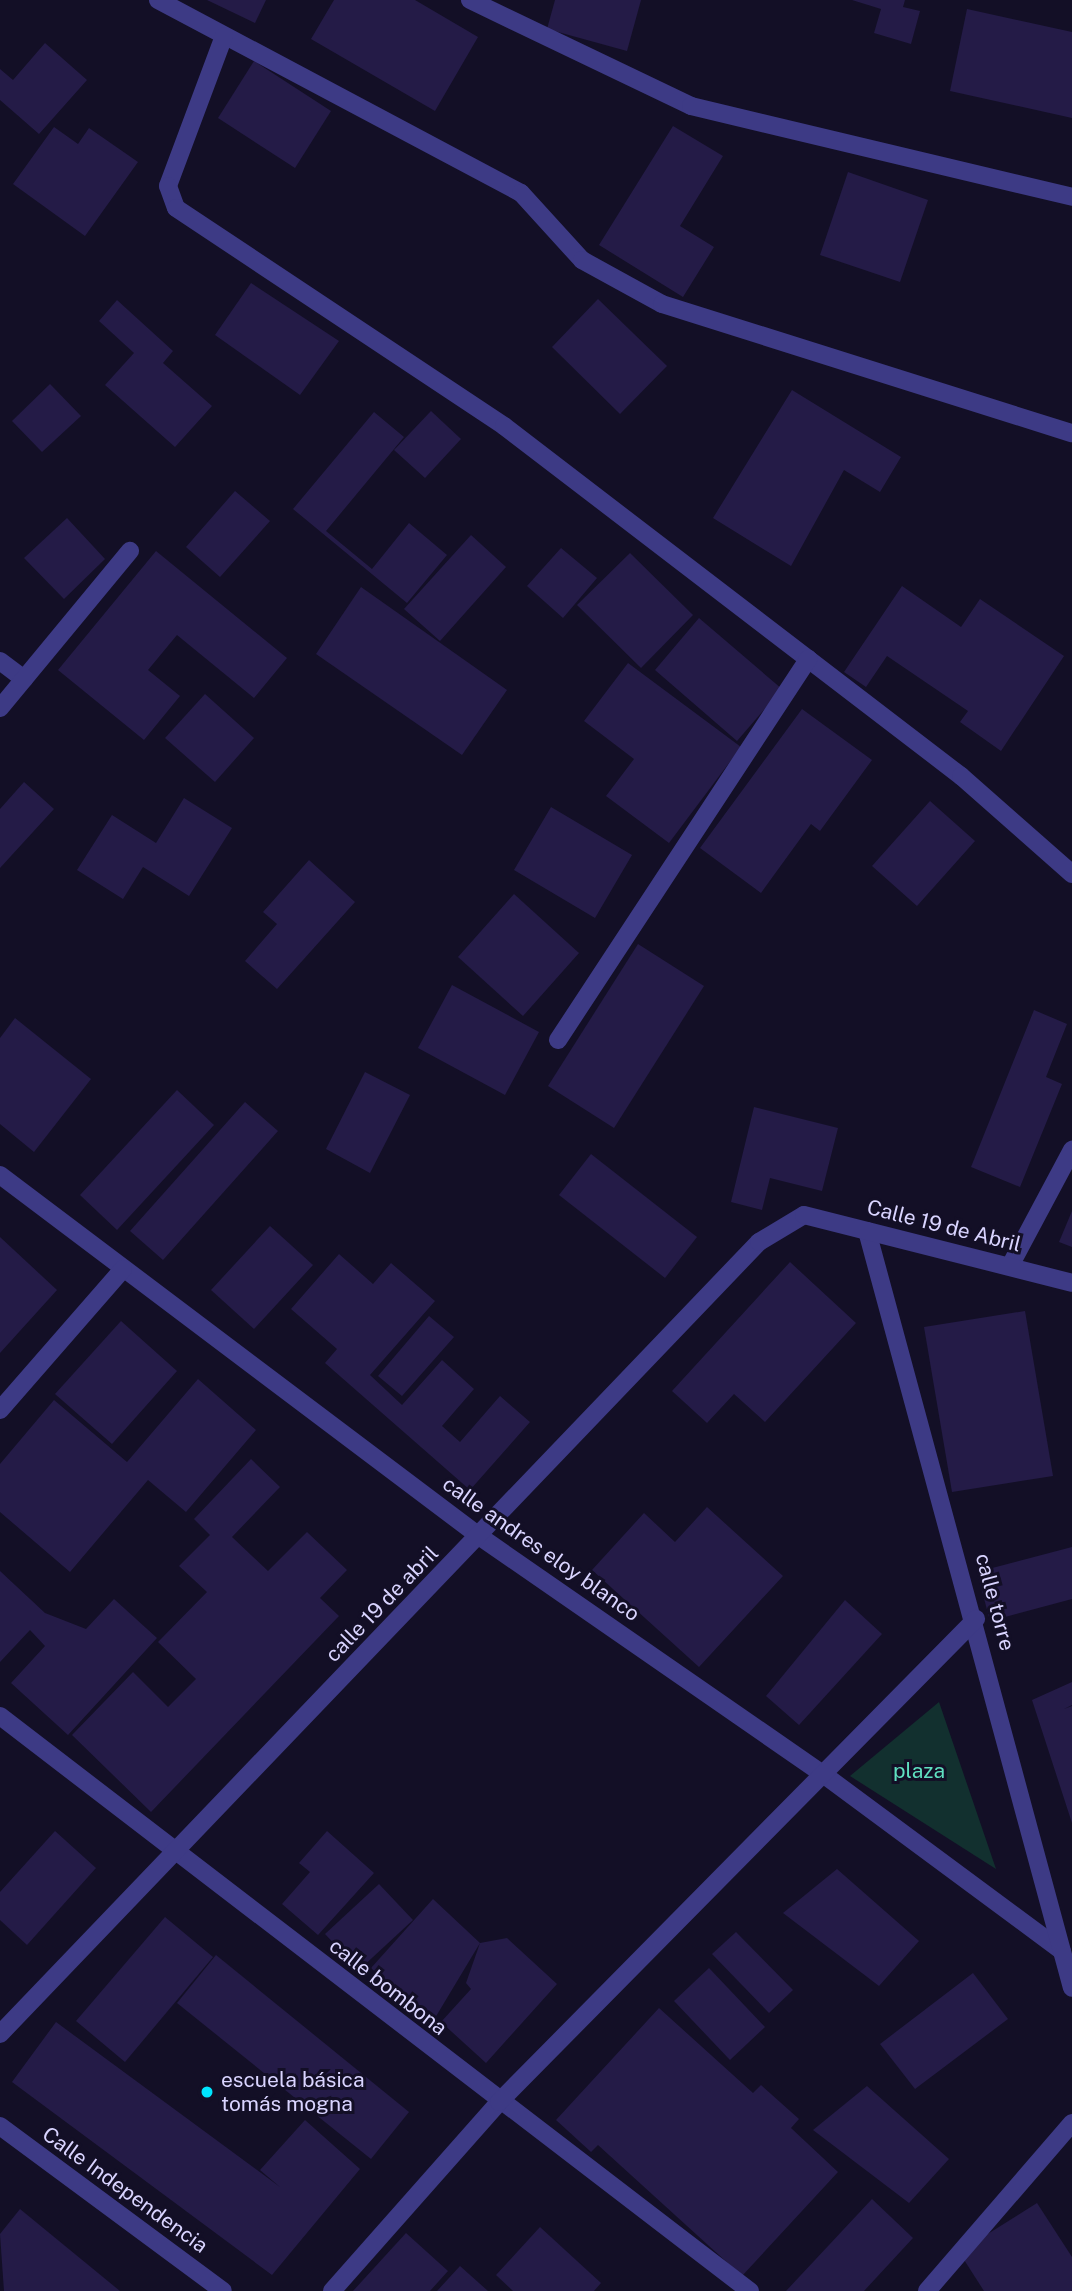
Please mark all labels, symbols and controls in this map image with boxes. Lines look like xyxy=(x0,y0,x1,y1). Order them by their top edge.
street label: Calle 19 de Abril xyxy=(864,1195,1024,1257)
street label: calle andres eloy blanco xyxy=(437,1471,645,1627)
street label: calle 19 de abril xyxy=(320,1541,444,1667)
street label: calle torre xyxy=(970,1551,1020,1653)
park label: plaza xyxy=(893,1758,945,1784)
street label: calle bombona xyxy=(324,1933,452,2041)
place label: escuela básica tomás mogna xyxy=(221,2067,365,2117)
marker: escuela básica tomás mogna xyxy=(199,2084,215,2100)
street label: Calle Independencia xyxy=(37,2121,213,2259)

